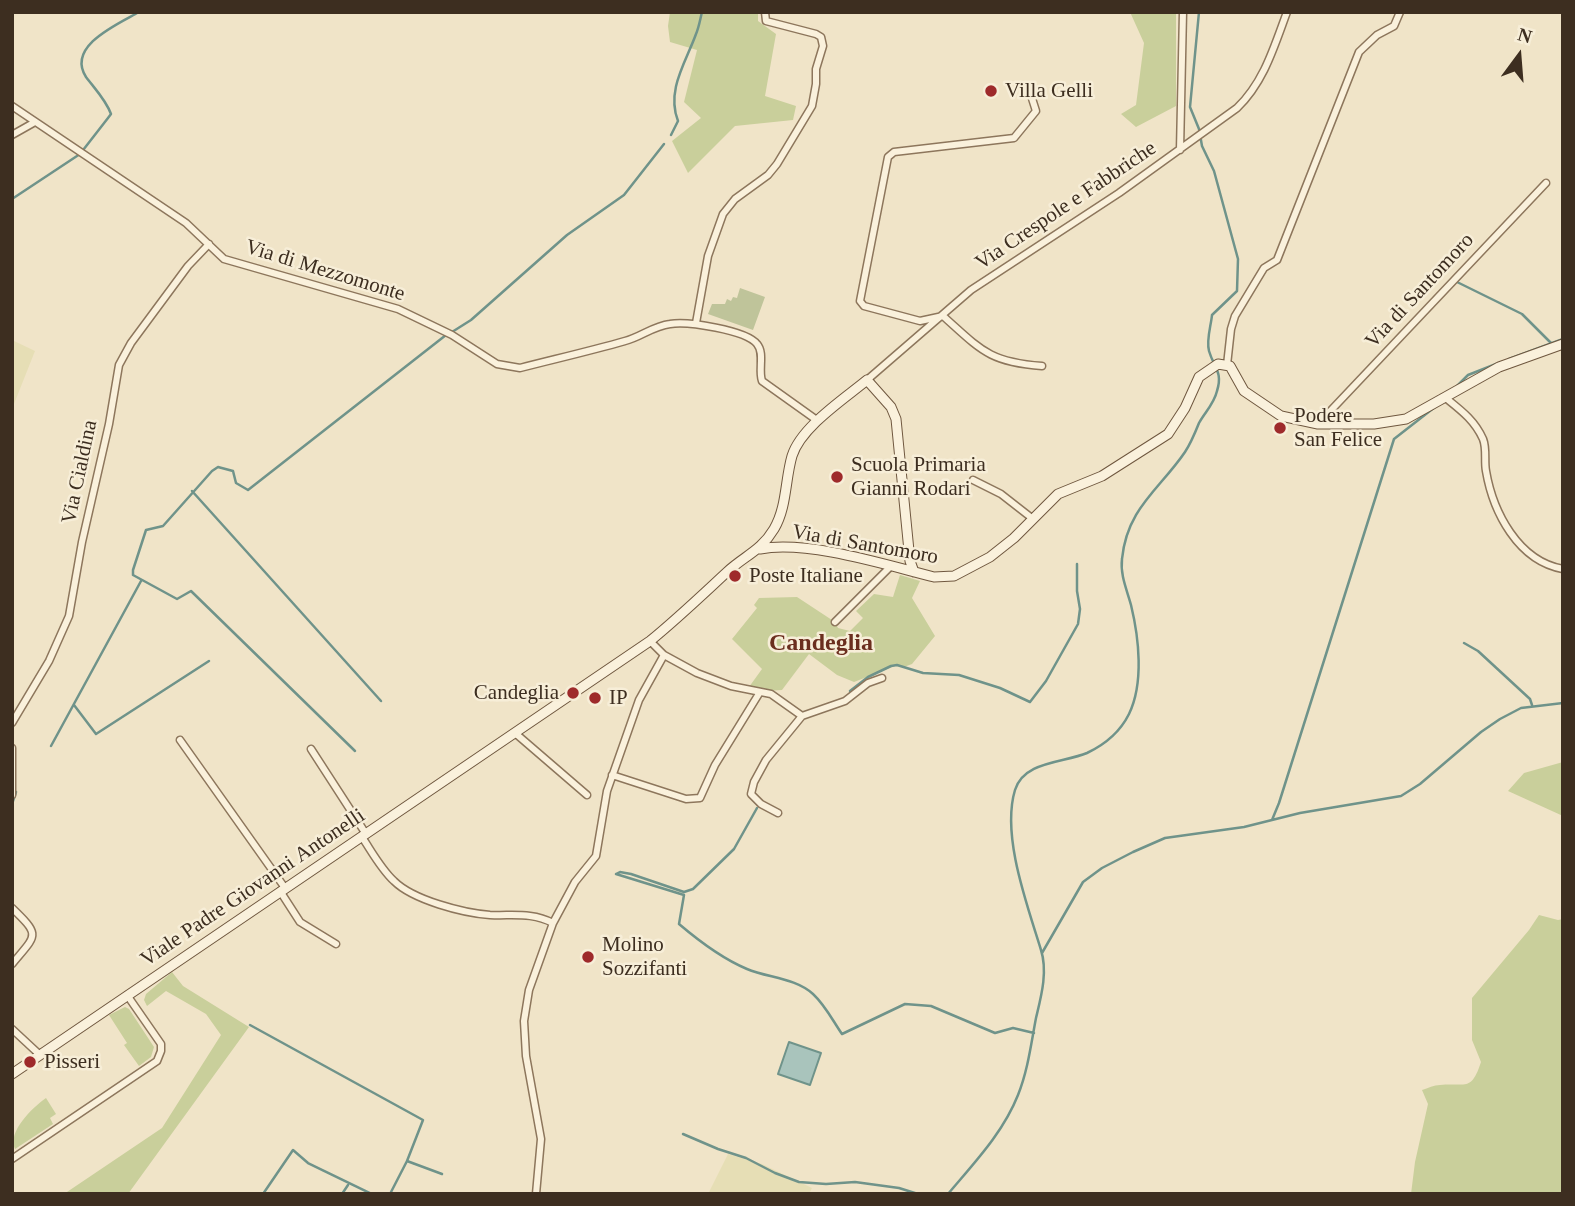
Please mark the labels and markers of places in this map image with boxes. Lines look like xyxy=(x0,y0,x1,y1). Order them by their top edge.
place label: Villa Gelli xyxy=(1005,78,1093,104)
marker: Villa Gelli xyxy=(983,83,999,99)
place label: Podere San Felice xyxy=(1294,403,1382,453)
marker: Podere San Felice xyxy=(1272,420,1288,436)
place label: Scuola Primaria Gianni Rodari xyxy=(851,452,986,502)
marker: Scuola Primaria Gianni Rodari xyxy=(829,469,845,485)
place label: Poste Italiane xyxy=(749,563,863,589)
marker: Poste Italiane xyxy=(727,568,743,584)
place label: Candeglia xyxy=(474,680,559,706)
marker: Candeglia xyxy=(565,685,581,701)
place label: IP xyxy=(609,685,628,711)
marker: IP xyxy=(587,690,603,706)
place label: Molino Sozzifanti xyxy=(602,932,687,982)
marker: Molino Sozzifanti xyxy=(580,949,596,965)
place label: Pisseri xyxy=(44,1049,100,1075)
marker: Pisseri xyxy=(22,1054,38,1070)

